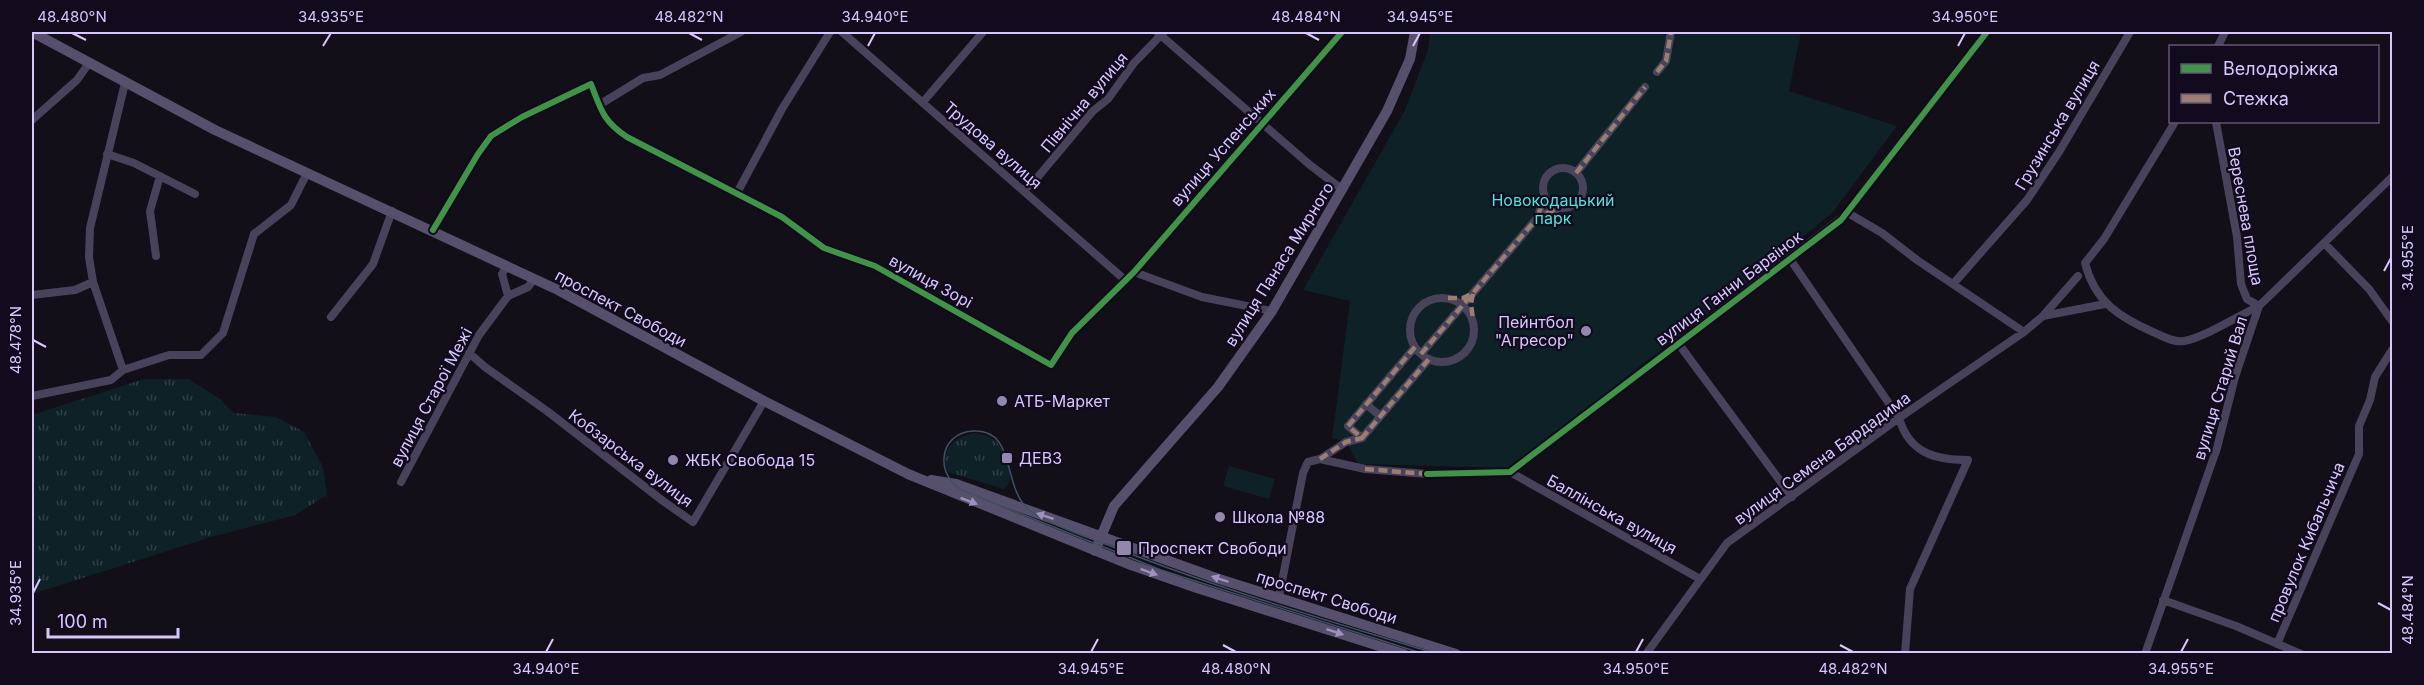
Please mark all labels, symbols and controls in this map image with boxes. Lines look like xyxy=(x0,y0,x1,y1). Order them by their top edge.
text: 48.480°N xyxy=(37,7,107,26)
text: 34.935°E xyxy=(298,7,364,26)
text: 48.482°N xyxy=(654,7,724,26)
text: 34.940°E xyxy=(842,7,908,26)
text: 48.484°N xyxy=(1271,7,1341,26)
text: 34.945°E xyxy=(1387,7,1453,26)
text: 34.950°E xyxy=(1932,7,1998,26)
legend xyxy=(2169,45,2379,123)
street label: Північна вулиця xyxy=(1036,48,1132,156)
street label: Грузинська вулиця xyxy=(2010,56,2104,194)
text: Велодоріжка xyxy=(2223,58,2338,79)
street label: вулиця Успенських xyxy=(1166,84,1280,210)
text: Стежка xyxy=(2223,88,2289,109)
street label: Трудова вулиця xyxy=(940,97,1046,193)
street label: Вереснева площа xyxy=(2224,145,2268,287)
street label: вулиця Панаса Мирного xyxy=(1220,178,1338,350)
park label: Новокодацький парк xyxy=(1491,190,1615,228)
text: 34.955°E xyxy=(2398,225,2417,291)
street label: вулиця Ганни Барвінок xyxy=(1652,226,1807,350)
street label: вулиця Зорі xyxy=(886,250,976,312)
street label: проспект Свободи xyxy=(552,265,690,351)
text: 48.478°N xyxy=(6,306,25,374)
place label: Пейнтбол "Агресор" xyxy=(1495,312,1574,350)
street label: вулиця Старий Вал xyxy=(2189,314,2251,462)
street label: вулиця Старої Межі xyxy=(386,324,476,470)
marker: Пейнтбол "Агресор" xyxy=(1579,324,1593,338)
street label: вулиця Семена Бардадима xyxy=(1730,387,1914,529)
place label: АТБ-Маркет xyxy=(1014,391,1111,411)
marker: АТБ-Маркет xyxy=(995,394,1009,408)
street label: Кобзарська вулиця xyxy=(565,405,697,511)
place label: ДЕВЗ xyxy=(1019,448,1062,468)
place label: ЖБК Свобода 15 xyxy=(685,450,815,470)
marker: ДЕВЗ xyxy=(1000,451,1014,465)
marker: ЖБК Свобода 15 xyxy=(666,453,680,467)
street label: провулок Кибальчича xyxy=(2263,459,2349,625)
street label: Баллінська вулиця xyxy=(1543,470,1681,558)
one-way arrow xyxy=(961,496,979,506)
place label: Школа №88 xyxy=(1232,507,1325,527)
marker: Школа №88 xyxy=(1213,510,1227,524)
one-way arrow xyxy=(1036,511,1054,520)
place label: Проспект Свободи xyxy=(1138,538,1287,558)
marker: Проспект Свободи xyxy=(1115,539,1133,557)
text: 34.935°E xyxy=(6,560,25,626)
street label: проспект Свободи xyxy=(1254,566,1400,628)
one-way arrow xyxy=(1141,567,1159,577)
one-way arrow xyxy=(1211,574,1229,583)
text: 48.484°N xyxy=(2398,575,2417,645)
scale bar xyxy=(48,601,178,639)
text: 100 m xyxy=(57,611,108,632)
one-way arrow xyxy=(1326,628,1344,637)
text: 34.940°E xyxy=(513,659,579,678)
text: 34.945°E xyxy=(1058,659,1124,678)
text: 48.480°N xyxy=(1201,659,1271,678)
text: 34.950°E xyxy=(1603,659,1669,678)
text: 48.482°N xyxy=(1818,659,1888,678)
text: 34.955°E xyxy=(2148,659,2214,678)

